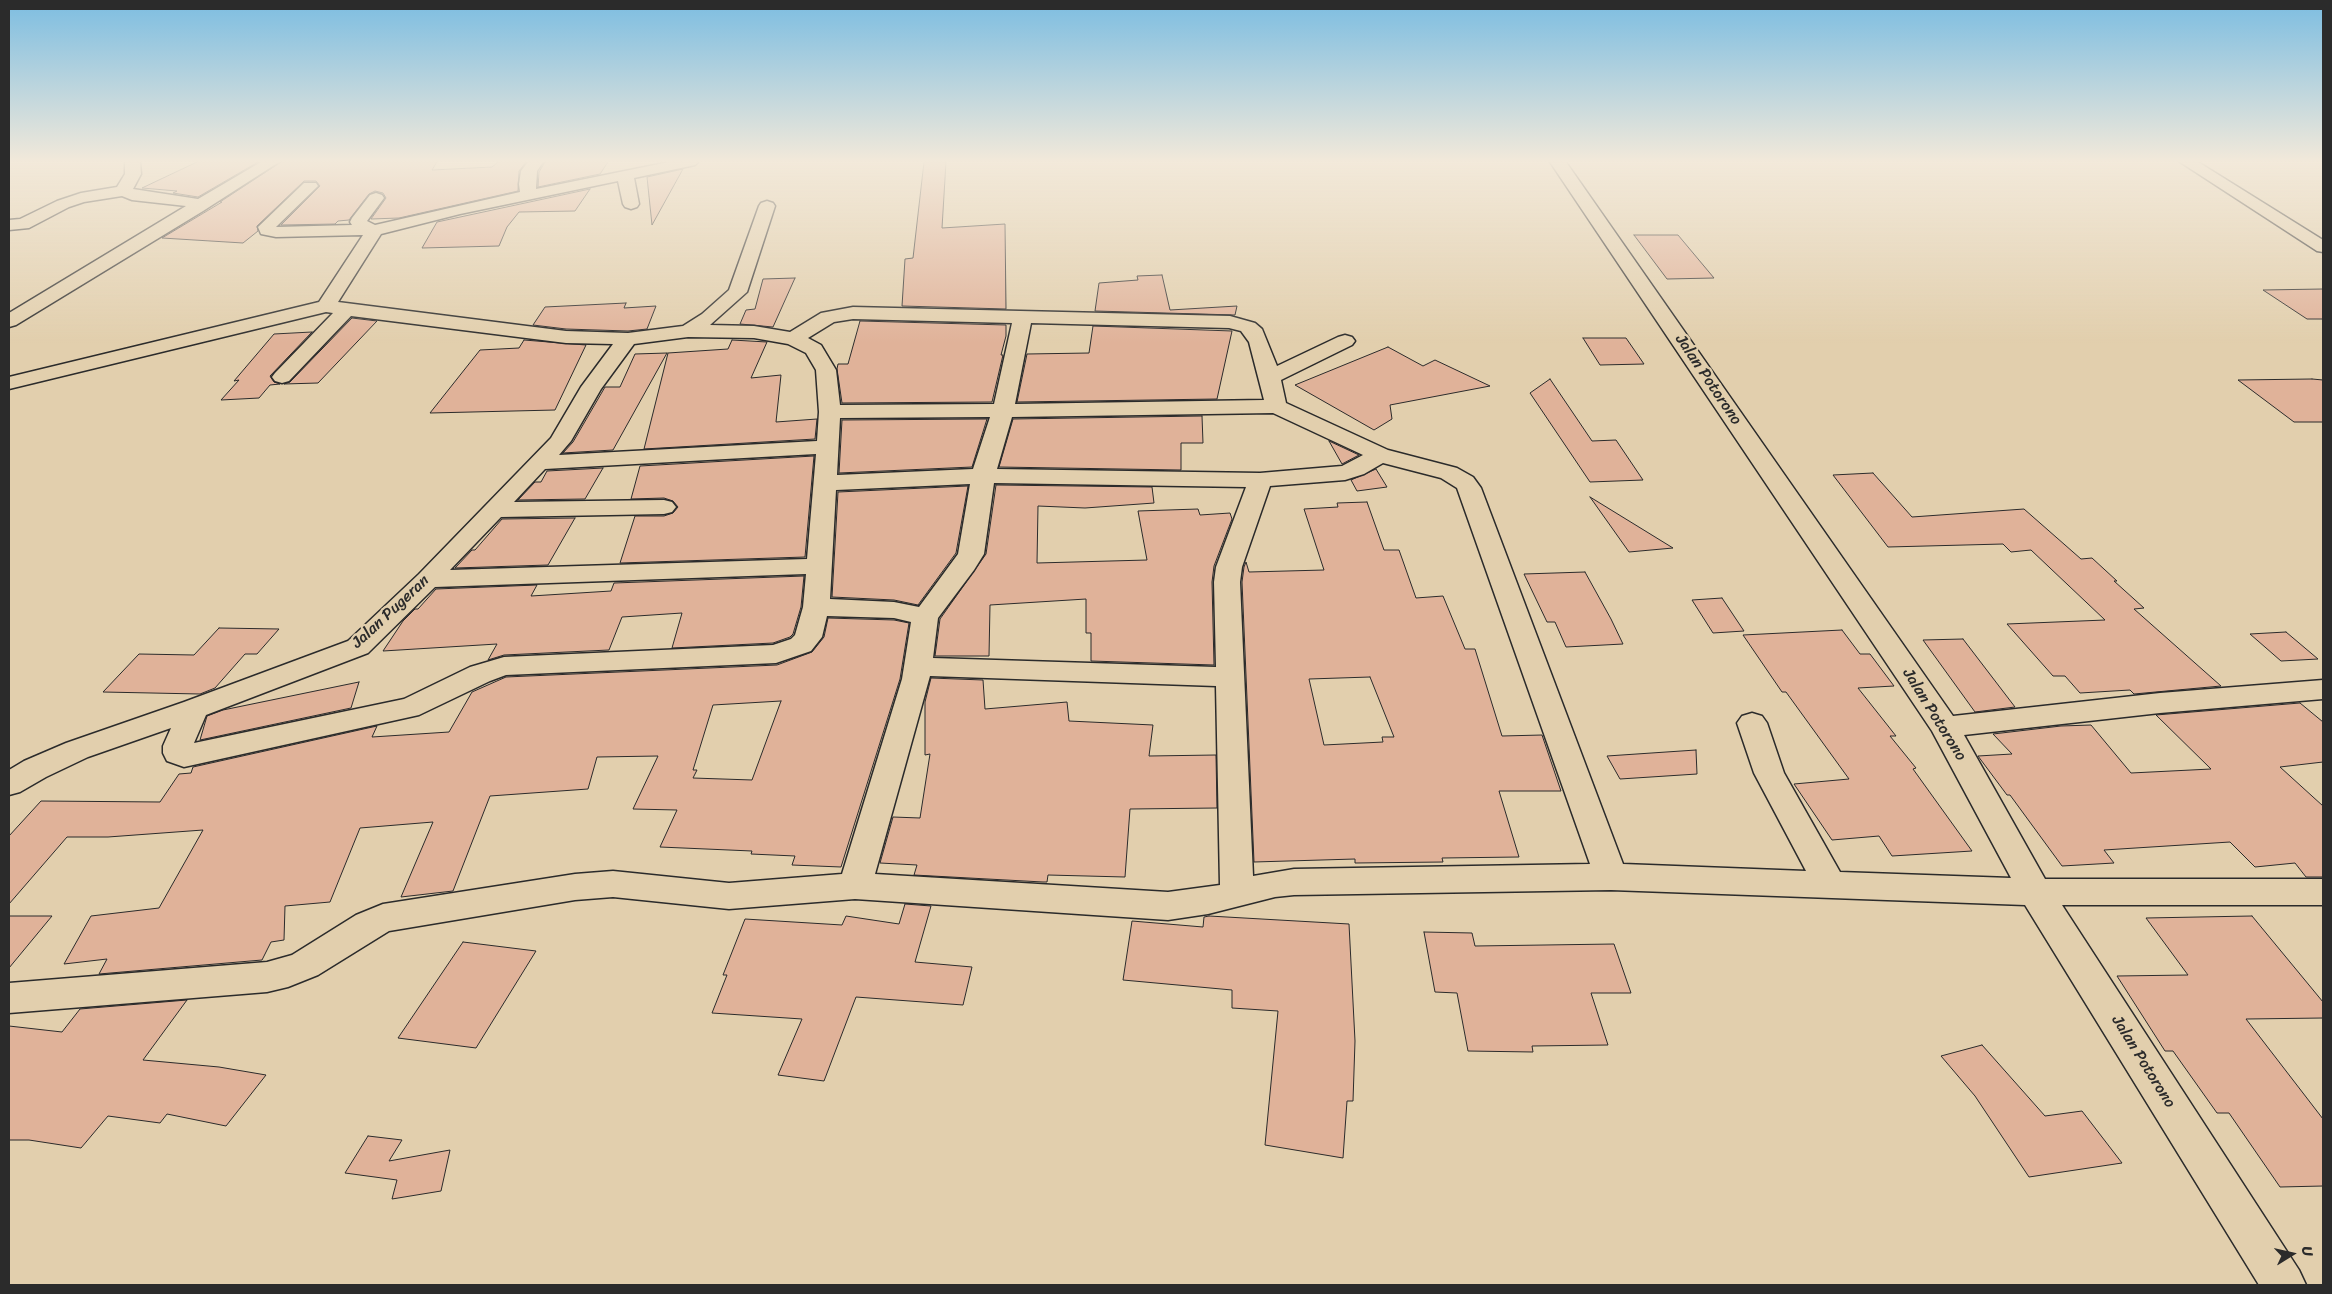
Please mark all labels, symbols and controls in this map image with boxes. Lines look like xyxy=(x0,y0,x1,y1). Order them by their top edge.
street label: Jalan Potorono xyxy=(1671,331,1745,429)
street label: Jalan Pugeran xyxy=(348,571,434,653)
street label: Jalan Potorono xyxy=(1898,665,1970,765)
street label: Jalan Potorono xyxy=(2107,1012,2179,1112)
north arrow xyxy=(2267,1229,2317,1279)
text: U xyxy=(2294,1245,2320,1258)

